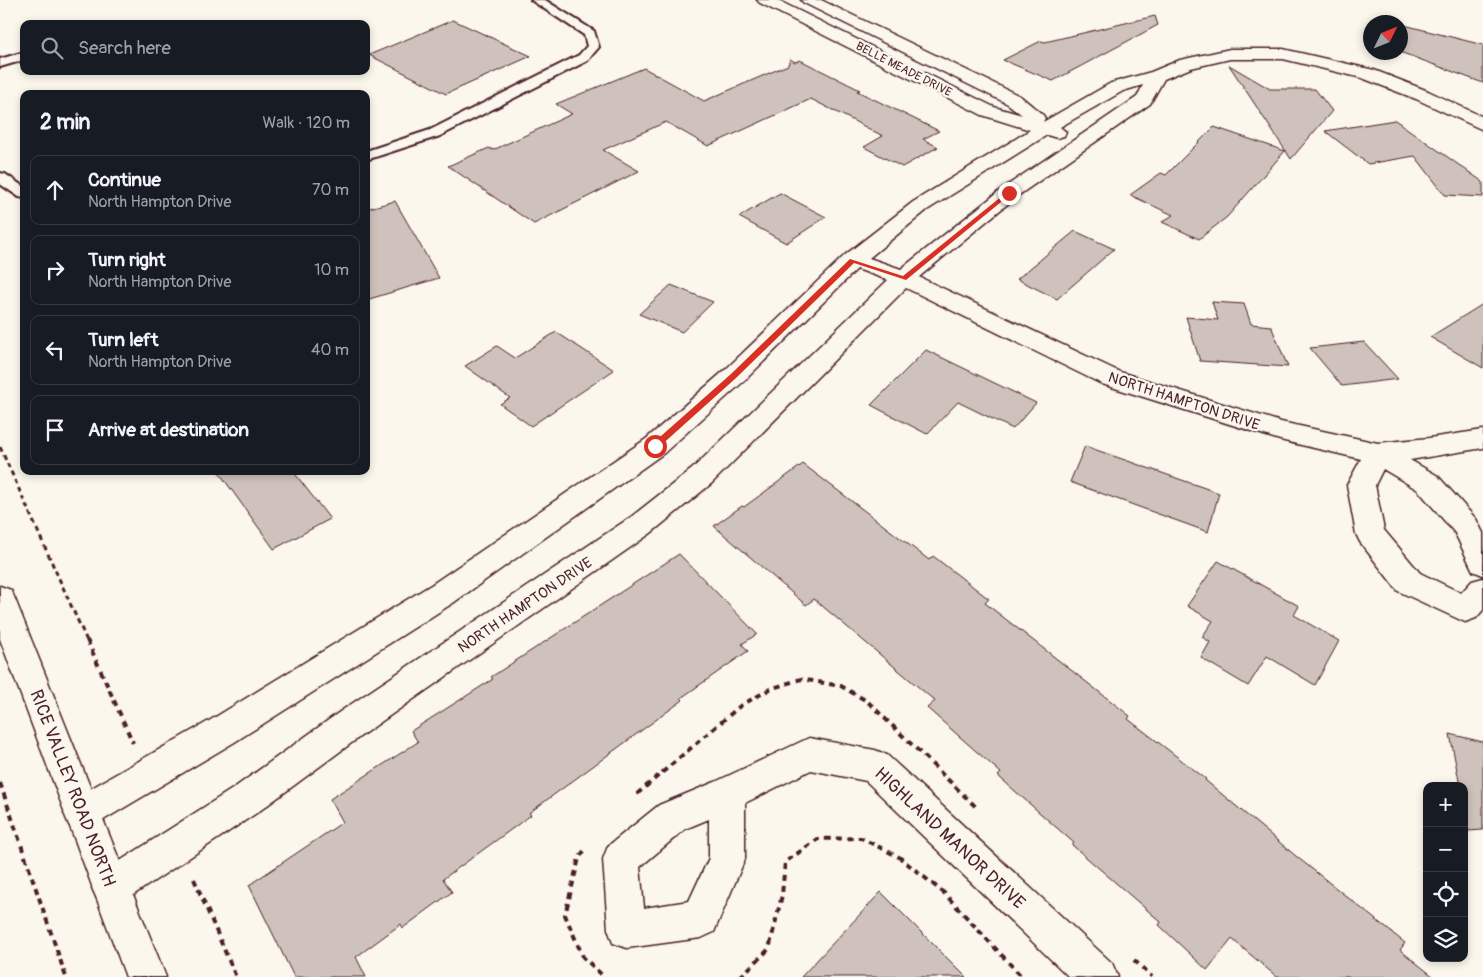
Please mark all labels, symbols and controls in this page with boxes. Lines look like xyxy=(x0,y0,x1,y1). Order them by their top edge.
north arrow xyxy=(1363,15,1408,60)
search box xyxy=(20,20,370,75)
icon: search xyxy=(38,34,66,62)
text: Search here xyxy=(78,36,171,60)
street label: BELLE MEADE DRIVE xyxy=(853,39,954,100)
text: 2 min xyxy=(40,109,90,136)
text: Walk · 120 m xyxy=(262,113,350,133)
text: Continue xyxy=(88,168,161,192)
icon: ahead xyxy=(41,176,69,204)
text: 70 m xyxy=(312,180,349,200)
route end xyxy=(998,182,1021,205)
text: North Hampton Drive xyxy=(88,192,231,212)
text: Turn right xyxy=(88,248,166,272)
icon: right xyxy=(41,256,69,284)
text: 10 m xyxy=(314,260,349,280)
text: North Hampton Drive xyxy=(88,272,231,292)
text: Turn left xyxy=(88,328,158,352)
icon: left xyxy=(41,336,69,364)
text: 40 m xyxy=(311,340,349,360)
text: North Hampton Drive xyxy=(88,352,231,372)
street label: NORTH HAMPTON DRIVE xyxy=(1106,368,1262,435)
icon: arrive xyxy=(41,416,69,444)
text: Arrive at destination xyxy=(88,418,249,442)
route start xyxy=(644,435,667,458)
street label: NORTH HAMPTON DRIVE xyxy=(454,553,596,657)
street label: RICE VALLEY ROAD NORTH xyxy=(24,686,121,890)
street label: HIGHLAND MANOR DRIVE xyxy=(869,762,1030,914)
map controls xyxy=(1423,782,1468,962)
button: + xyxy=(1423,782,1468,827)
button: − xyxy=(1423,827,1468,872)
button: locate xyxy=(1423,872,1468,917)
button: layers xyxy=(1423,917,1468,962)

